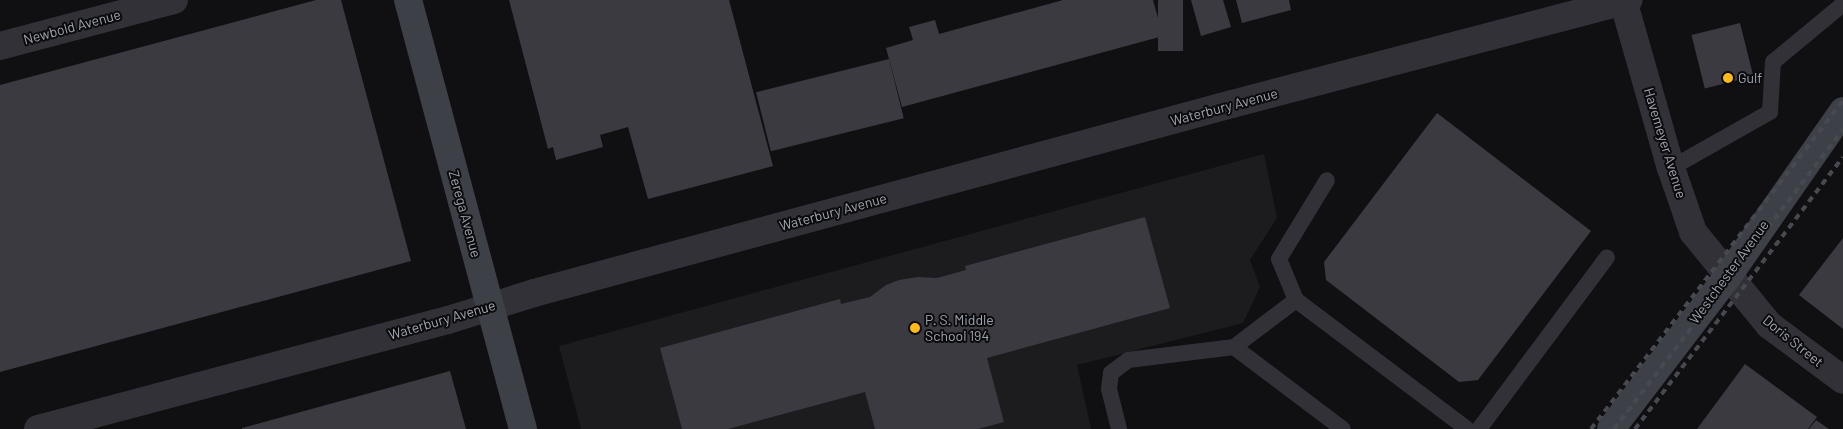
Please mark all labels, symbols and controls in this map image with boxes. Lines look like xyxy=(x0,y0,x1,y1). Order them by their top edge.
street label: Newbold Avenue xyxy=(21,6,123,48)
place label: Gulf xyxy=(1738,70,1762,86)
marker: Gulf xyxy=(1722,72,1734,84)
street label: Waterbury Avenue xyxy=(1168,85,1280,129)
street label: Havemeyer Avenue xyxy=(1640,86,1690,200)
street label: Zerega Avenue xyxy=(445,169,485,259)
street label: Waterbury Avenue xyxy=(777,190,889,234)
street label: Westchester Avenue xyxy=(1686,217,1772,327)
street label: Waterbury Avenue xyxy=(387,297,497,343)
place label: P. S. Middle School 194 xyxy=(925,312,994,344)
street label: Doris Street xyxy=(1759,312,1827,370)
marker: P. S. Middle School 194 xyxy=(909,322,921,334)

